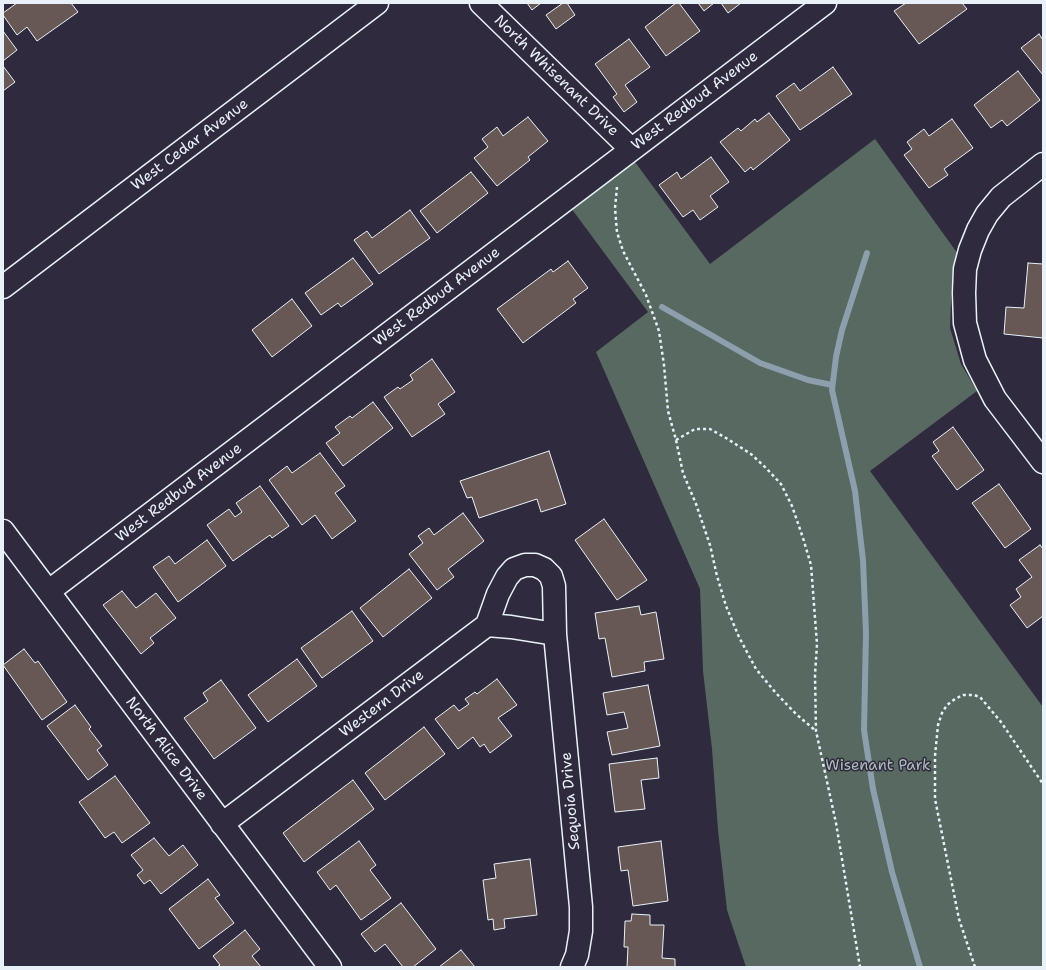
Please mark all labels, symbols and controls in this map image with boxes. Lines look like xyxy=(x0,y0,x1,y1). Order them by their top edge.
street label: North Whisenant Drive xyxy=(490,12,622,140)
street label: West Redbud Avenue xyxy=(628,48,762,154)
street label: West Cedar Avenue xyxy=(128,95,252,195)
street label: West Redbud Avenue xyxy=(370,244,504,350)
street label: West Redbud Avenue xyxy=(112,440,246,546)
street label: Western Drive xyxy=(336,666,428,742)
street label: North Alice Drive xyxy=(121,694,211,804)
street label: Sequoia Drive xyxy=(558,751,584,851)
park label: Wisenant Park xyxy=(825,757,931,775)

